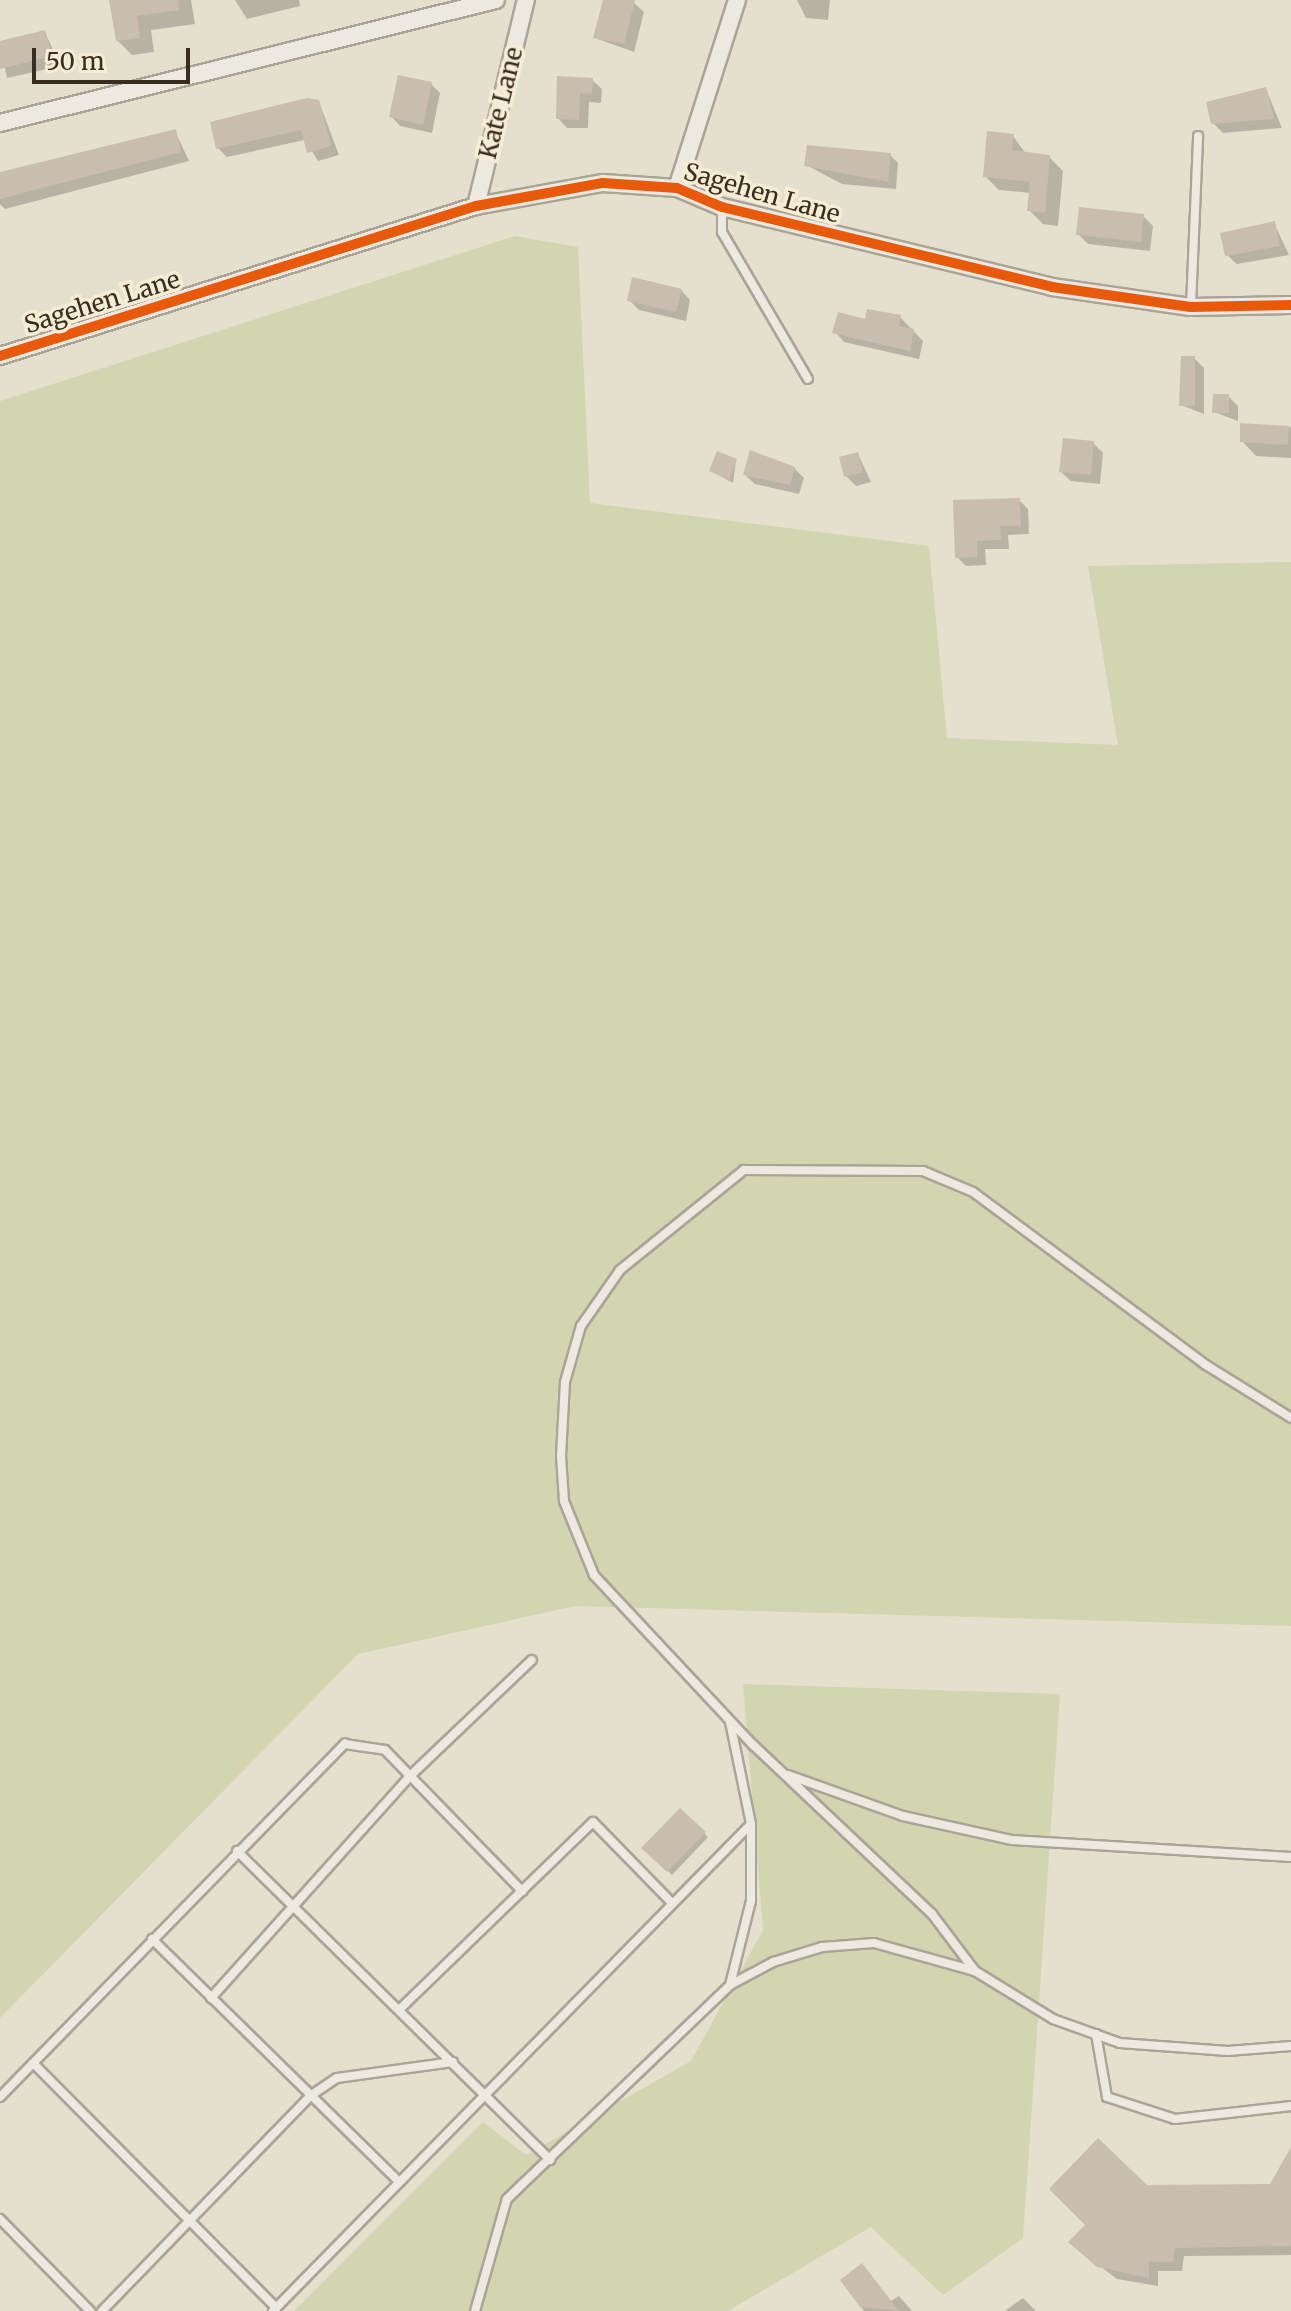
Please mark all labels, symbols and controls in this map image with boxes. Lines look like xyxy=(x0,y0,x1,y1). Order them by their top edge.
scale bar xyxy=(36,32,194,82)
street label: Kate Lane xyxy=(473,44,529,162)
text: 50 m xyxy=(46,46,105,77)
street label: Sagehen Lane xyxy=(681,157,843,229)
street label: Sagehen Lane xyxy=(21,265,183,339)

